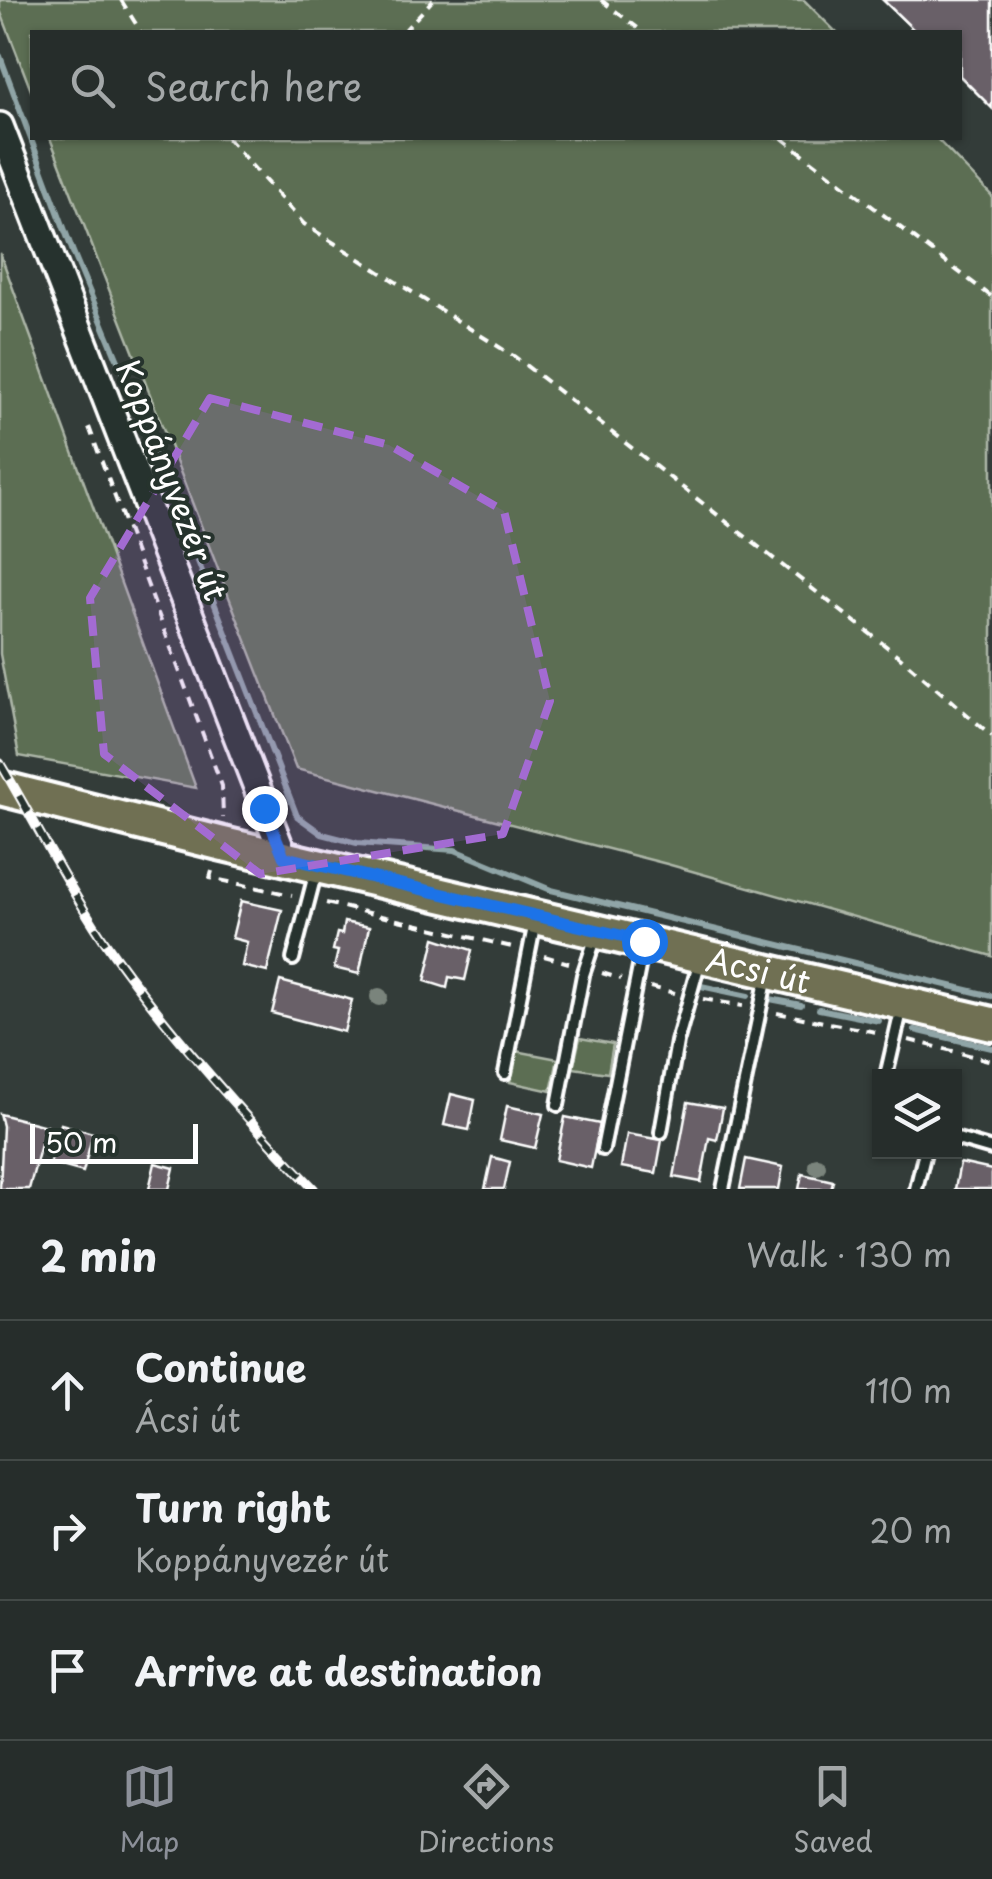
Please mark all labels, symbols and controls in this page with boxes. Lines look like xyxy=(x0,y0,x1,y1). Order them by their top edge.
search box xyxy=(30,30,962,140)
text: Search here xyxy=(145,57,362,114)
icon: search xyxy=(65,58,120,113)
street label: Koppányvezér út xyxy=(105,353,241,607)
route end xyxy=(242,786,288,832)
route start xyxy=(622,919,668,965)
street label: Ácsi út xyxy=(702,934,816,1005)
map controls xyxy=(872,1069,962,1159)
button: layers xyxy=(872,1069,962,1159)
scale bar xyxy=(30,1119,198,1164)
text: 50 m xyxy=(45,1120,118,1163)
text: 2 min xyxy=(40,1223,157,1286)
text: Walk · 130 m xyxy=(747,1230,952,1278)
text: Continue xyxy=(135,1338,306,1395)
icon: ahead xyxy=(40,1363,95,1418)
text: 110 m xyxy=(865,1366,952,1414)
text: Ácsi út xyxy=(135,1395,241,1443)
text: Turn right xyxy=(135,1478,331,1535)
icon: right xyxy=(40,1503,95,1558)
text: 20 m xyxy=(870,1506,952,1554)
text: Koppányvezér út xyxy=(135,1535,389,1583)
text: Arrive at destination xyxy=(135,1642,543,1699)
icon: arrive xyxy=(40,1643,95,1698)
tab: Map xyxy=(119,1759,179,1862)
tab: Directions xyxy=(418,1759,554,1862)
tab: Saved xyxy=(793,1759,873,1862)

